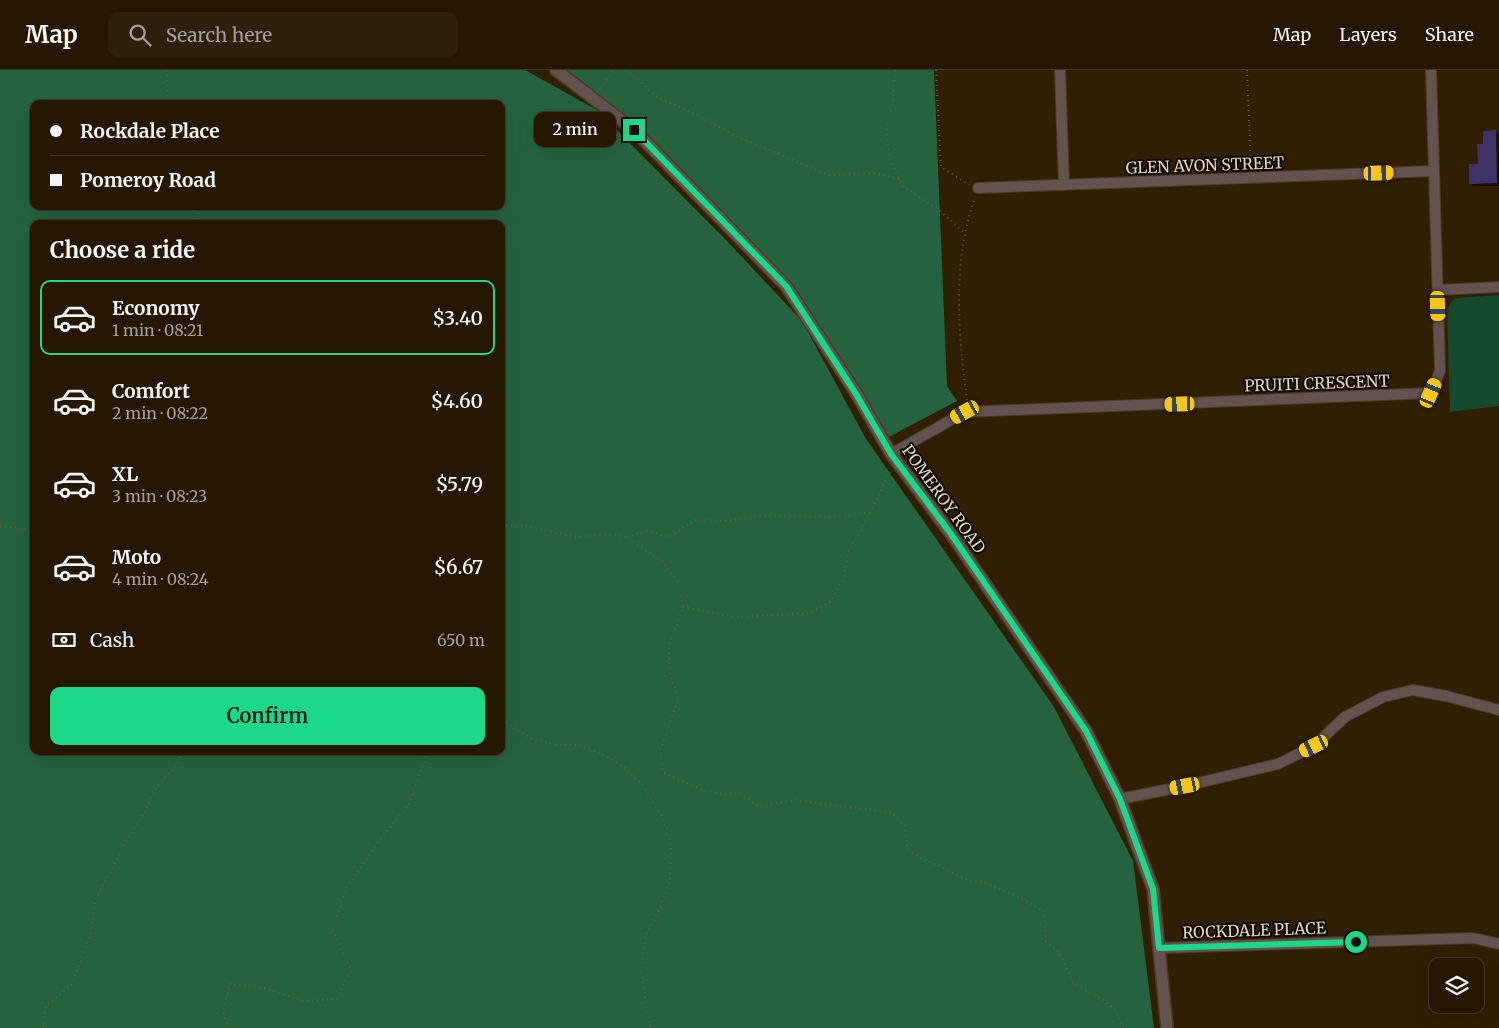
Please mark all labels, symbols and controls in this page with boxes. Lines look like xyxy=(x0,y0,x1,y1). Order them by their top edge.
search box xyxy=(108,12,458,57)
text: Map xyxy=(25,19,78,50)
icon: search xyxy=(126,21,154,49)
text: Search here xyxy=(166,23,272,47)
text: Map xyxy=(1273,23,1311,46)
text: Layers xyxy=(1339,23,1397,46)
text: Share xyxy=(1425,23,1474,46)
callout: 2 min xyxy=(534,112,616,148)
text: Rockdale Place xyxy=(80,119,220,143)
text: 2 min xyxy=(552,119,598,139)
route end xyxy=(623,119,645,141)
street label: GLEN AVON STREET xyxy=(1126,152,1284,178)
car xyxy=(1363,165,1394,181)
text: Pomeroy Road xyxy=(80,168,216,192)
text: Choose a ride xyxy=(50,236,195,264)
car xyxy=(1429,291,1446,321)
icon: car xyxy=(52,295,97,340)
text: Economy xyxy=(112,296,200,320)
text: $3.40 xyxy=(432,306,483,330)
text: 1 min · 08:21 xyxy=(112,320,203,340)
street label: PRUITI CRESCENT xyxy=(1244,370,1390,396)
car xyxy=(1418,376,1443,410)
icon: car xyxy=(52,378,97,423)
text: Comfort xyxy=(112,379,190,403)
text: $4.60 xyxy=(431,389,483,413)
car xyxy=(1164,396,1195,412)
car xyxy=(948,398,981,426)
text: 2 min · 08:22 xyxy=(112,403,208,423)
street label: POMEROY ROAD xyxy=(898,441,990,557)
icon: car xyxy=(52,461,97,506)
text: XL xyxy=(112,462,138,486)
text: $5.79 xyxy=(436,472,483,496)
text: 3 min · 08:23 xyxy=(112,486,207,506)
icon: car xyxy=(52,544,97,589)
text: Moto xyxy=(112,545,161,569)
text: $6.67 xyxy=(434,555,483,579)
text: 4 min · 08:24 xyxy=(112,569,209,589)
icon: cash xyxy=(50,626,78,654)
text: Cash xyxy=(90,628,134,652)
text: 650 m xyxy=(437,630,485,650)
button: Confirm xyxy=(50,687,485,745)
car xyxy=(1297,733,1330,759)
car xyxy=(1168,776,1201,796)
street label: ROCKDALE PLACE xyxy=(1182,917,1327,943)
route start xyxy=(1345,931,1367,953)
map controls xyxy=(1429,958,1484,1013)
button: layers xyxy=(1429,958,1484,1013)

